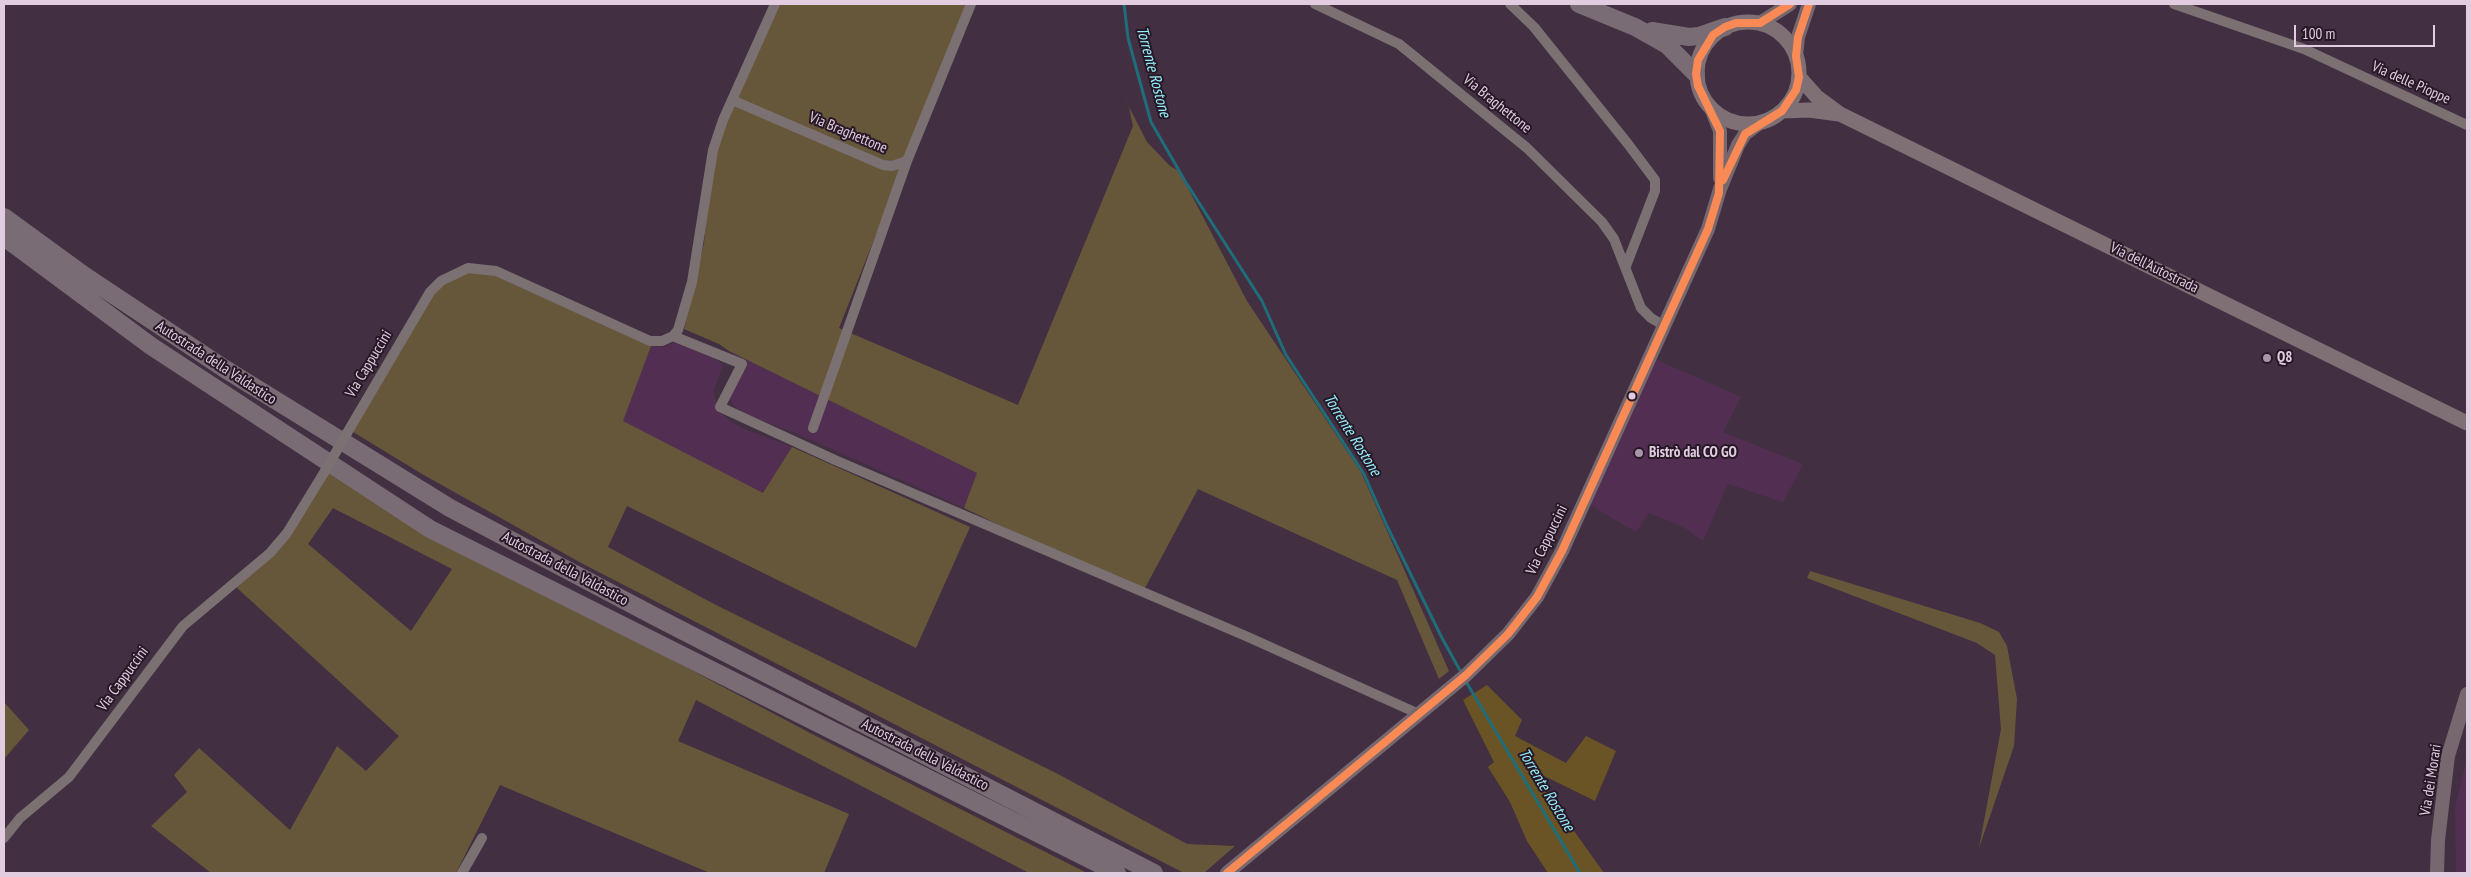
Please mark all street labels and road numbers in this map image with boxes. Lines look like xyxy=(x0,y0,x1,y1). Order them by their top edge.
street label: Via delle Pioppe xyxy=(2369,58,2453,108)
street label: Via Braghettone xyxy=(1459,71,1535,137)
street label: Via Braghettone xyxy=(806,108,890,158)
street label: Via dell'Autostrada xyxy=(2107,239,2201,297)
street label: Autostrada della Valdastico xyxy=(152,317,280,409)
street label: Via Cappuccini xyxy=(342,327,396,401)
street label: Via Cappuccini xyxy=(1522,502,1572,578)
street label: Autostrada della Valdastico xyxy=(499,528,631,610)
street label: Via Cappuccini xyxy=(94,643,152,715)
street label: Autostrada della Valdastico xyxy=(858,715,992,795)
street label: Via dei Morari xyxy=(2416,743,2446,817)

